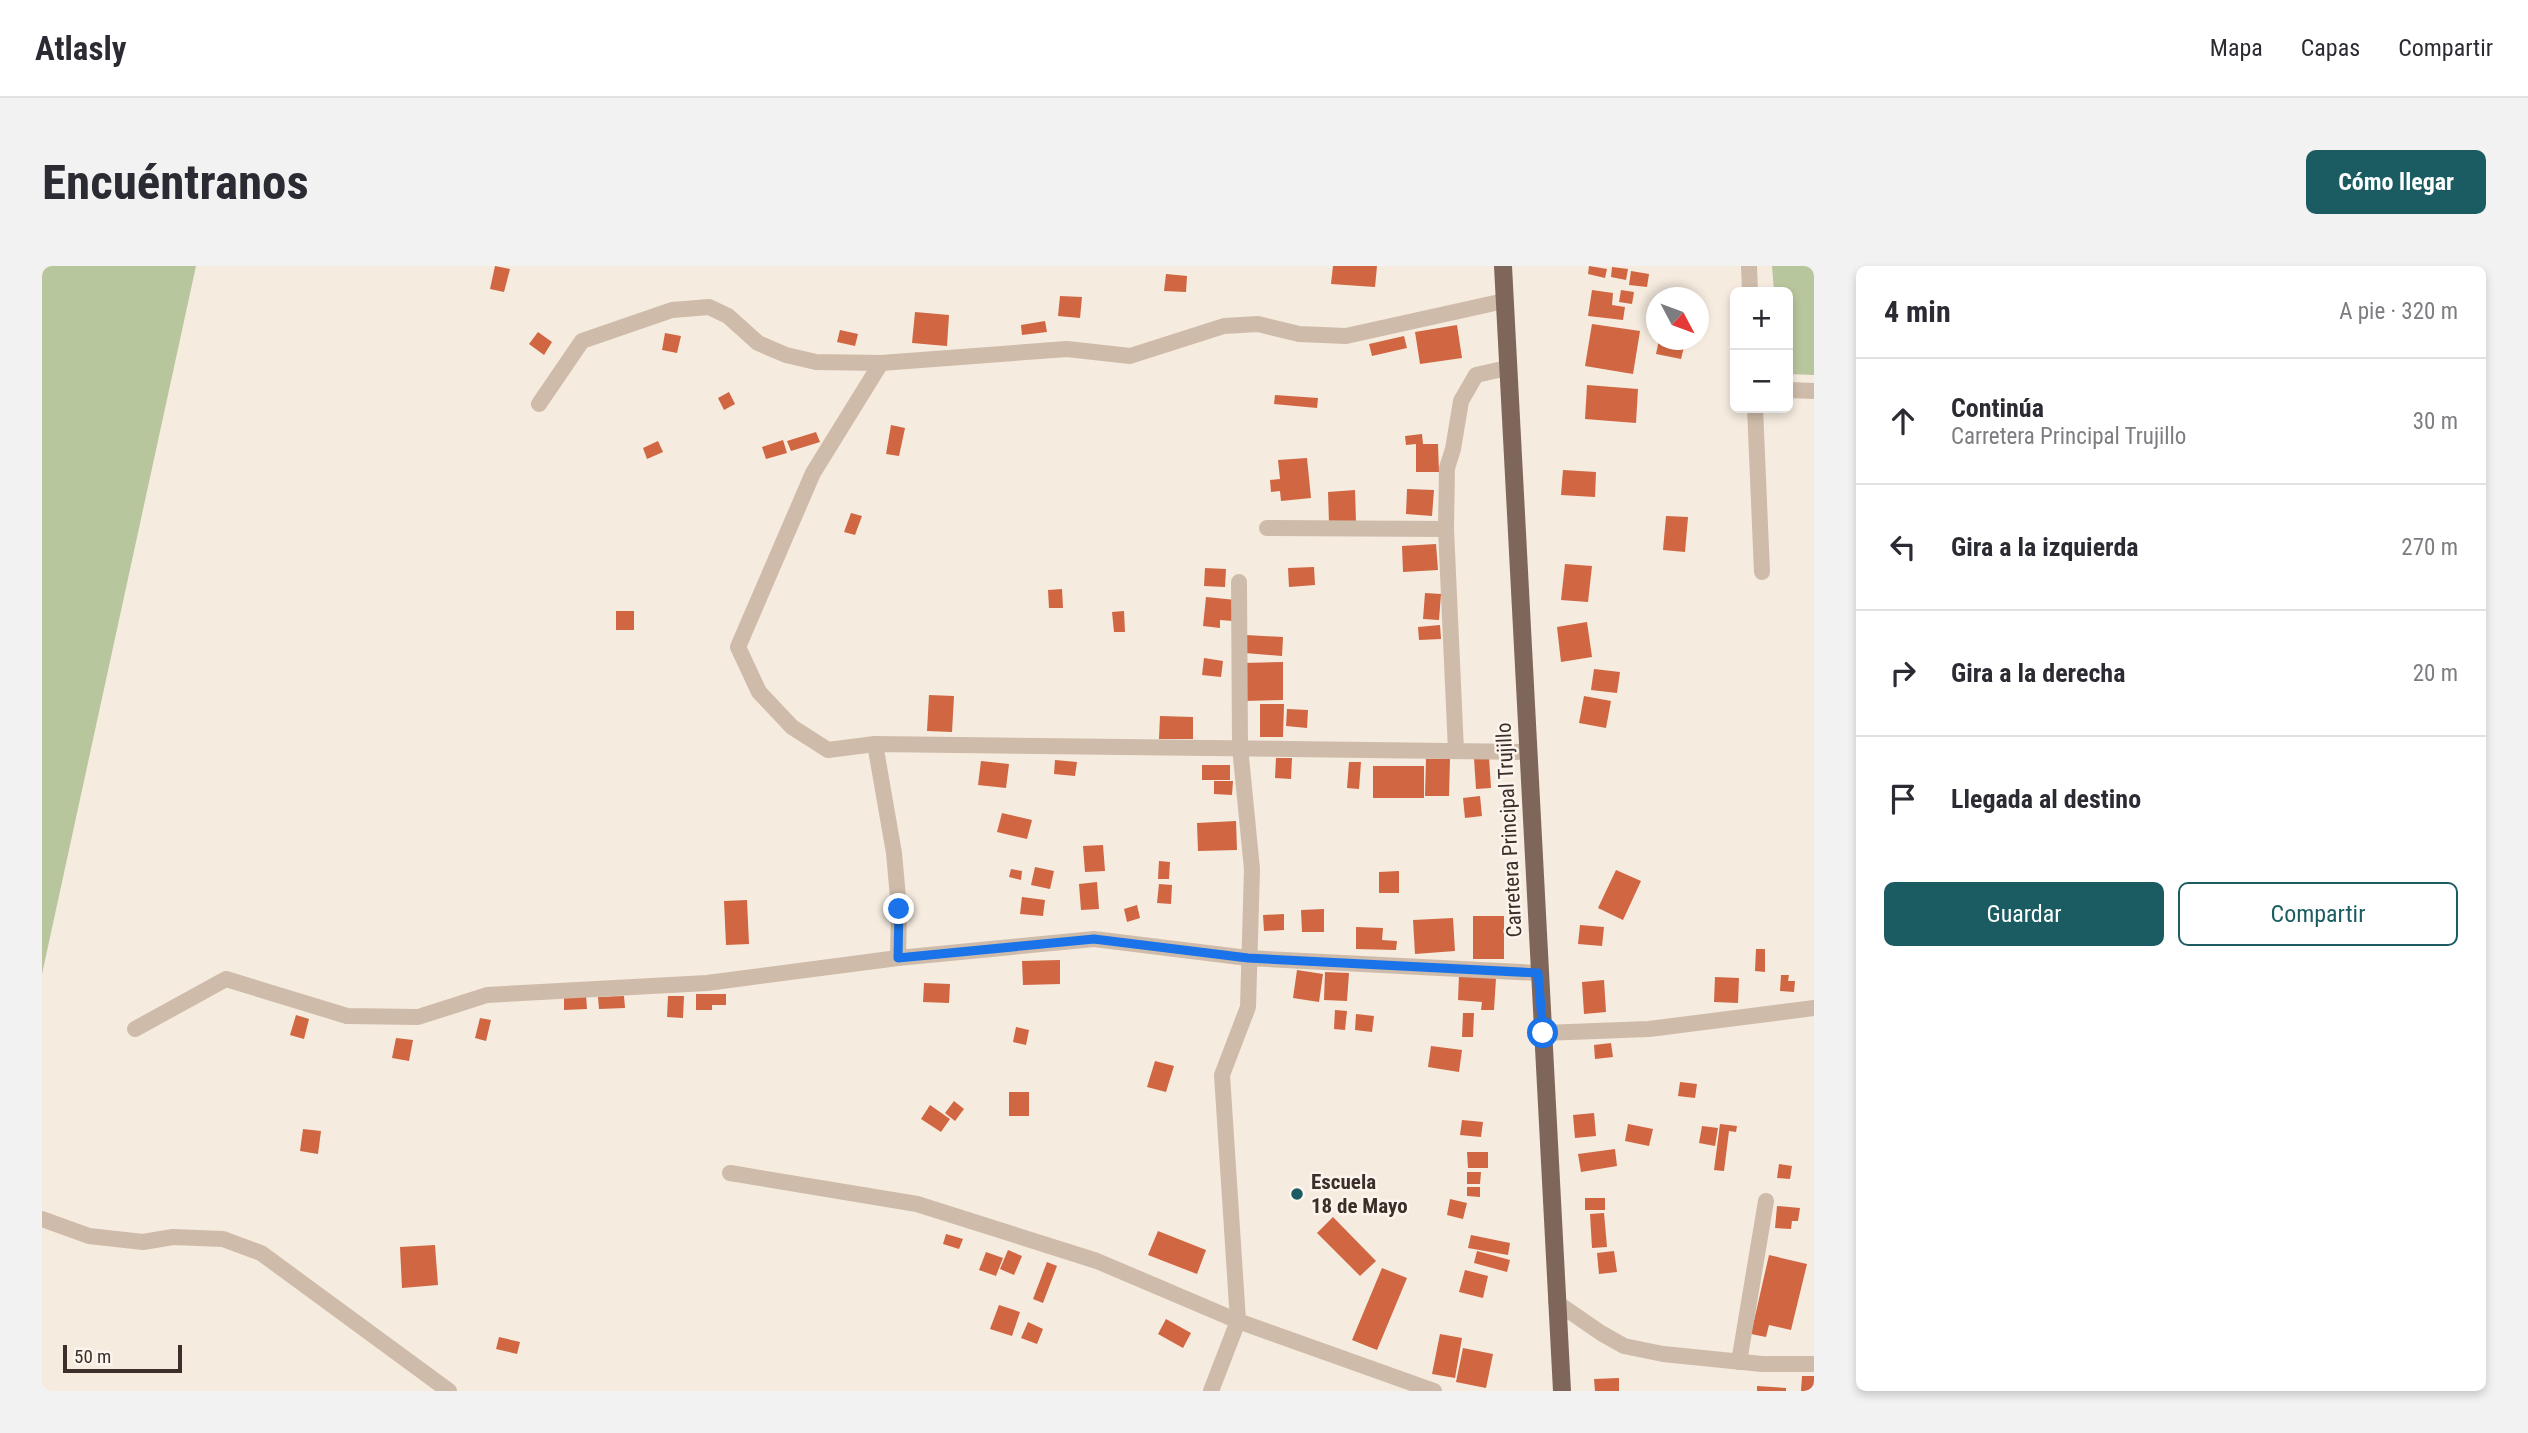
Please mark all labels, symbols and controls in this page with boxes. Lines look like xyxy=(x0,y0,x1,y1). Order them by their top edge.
text: Atlasly xyxy=(35,29,126,68)
text: Mapa xyxy=(2210,34,2263,62)
text: Capas xyxy=(2301,34,2360,62)
text: Compartir xyxy=(2398,34,2493,62)
button: Cómo llegar xyxy=(2306,150,2486,214)
text: Encuéntranos xyxy=(42,154,309,211)
north arrow xyxy=(1646,287,1709,350)
map controls xyxy=(1730,287,1793,413)
button: + xyxy=(1730,287,1793,350)
text: 4 min xyxy=(1884,294,1951,329)
text: A pie · 320 m xyxy=(2339,298,2458,325)
button: − xyxy=(1730,350,1793,413)
text: Continúa xyxy=(1951,393,2044,423)
icon: ahead xyxy=(1884,402,1922,440)
text: 30 m xyxy=(2413,408,2458,435)
text: Carretera Principal Trujillo xyxy=(1951,423,2186,450)
icon: left xyxy=(1884,528,1922,566)
text: Gira a la izquierda xyxy=(1951,532,2139,562)
text: 270 m xyxy=(2401,534,2458,561)
icon: right xyxy=(1884,654,1922,692)
text: Gira a la derecha xyxy=(1951,658,2125,688)
text: 20 m xyxy=(2413,660,2458,687)
street label: Carretera Principal Trujillo xyxy=(1491,722,1527,938)
icon: arrive xyxy=(1884,780,1922,818)
text: Llegada al destino xyxy=(1951,784,2141,814)
button: Guardar xyxy=(1884,882,2164,946)
button: Compartir xyxy=(2178,882,2458,946)
route end xyxy=(883,893,914,924)
route start xyxy=(1527,1017,1558,1048)
place label: Escuela 18 de Mayo xyxy=(1311,1170,1408,1218)
marker: Escuela 18 de Mayo xyxy=(1289,1186,1305,1202)
scale bar xyxy=(63,1342,182,1374)
text: 50 m xyxy=(74,1345,111,1368)

